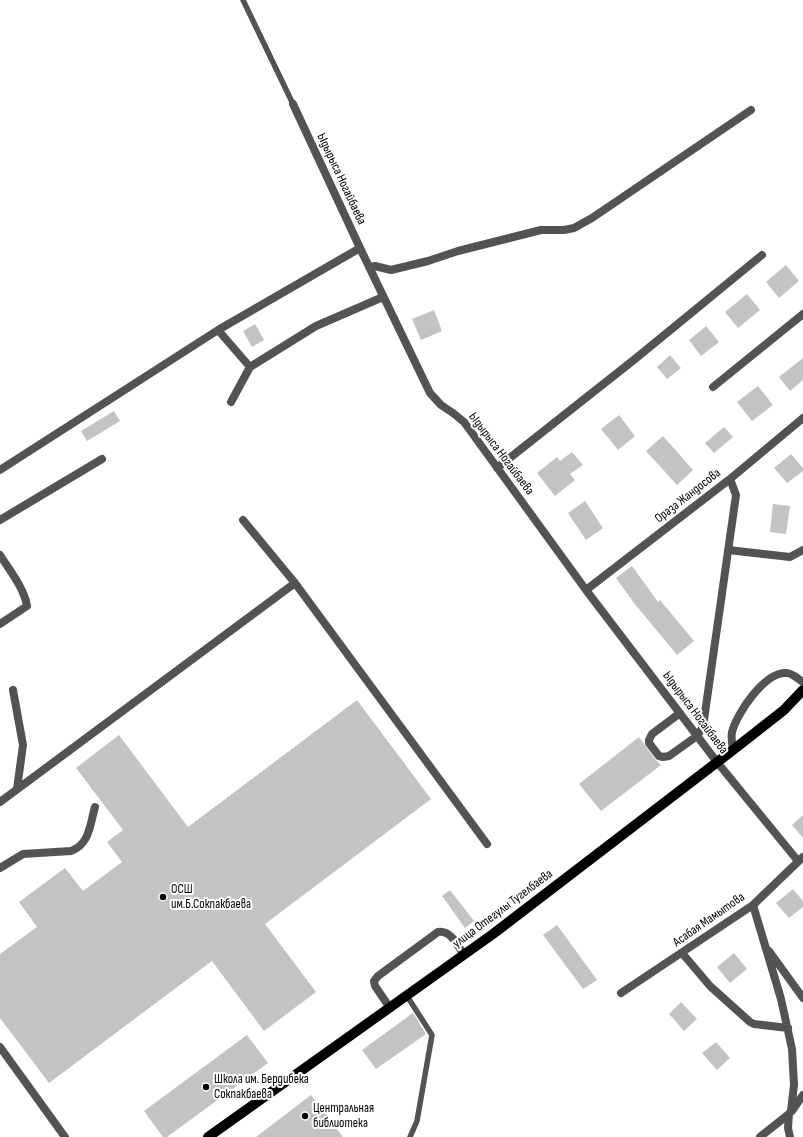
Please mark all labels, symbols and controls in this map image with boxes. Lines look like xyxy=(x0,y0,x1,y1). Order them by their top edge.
street label: Ыдырыса Ногайбаева xyxy=(313,131,369,227)
street label: Ыдырыса Ногайбаева xyxy=(465,410,537,498)
street label: Ораза Жандосова xyxy=(652,465,724,527)
street label: Ыдырыса Ногайбаева xyxy=(659,669,731,757)
street label: улица Отегулы Тугелбаева xyxy=(450,866,556,952)
place label: ОСШ им.Б.Сокпакбаева xyxy=(171,882,251,913)
street label: Асабая Мамытова xyxy=(670,890,748,950)
marker: ОСШ им.Б.Сокпакбаева xyxy=(158,892,168,902)
place label: Школа им. Бердибека Сокпакбаева xyxy=(214,1072,309,1103)
marker: Школа им. Бердибека Сокпакбаева xyxy=(201,1082,211,1092)
place label: Центральная библиотека xyxy=(313,1101,374,1132)
marker: Центральная библиотека xyxy=(300,1111,310,1121)

